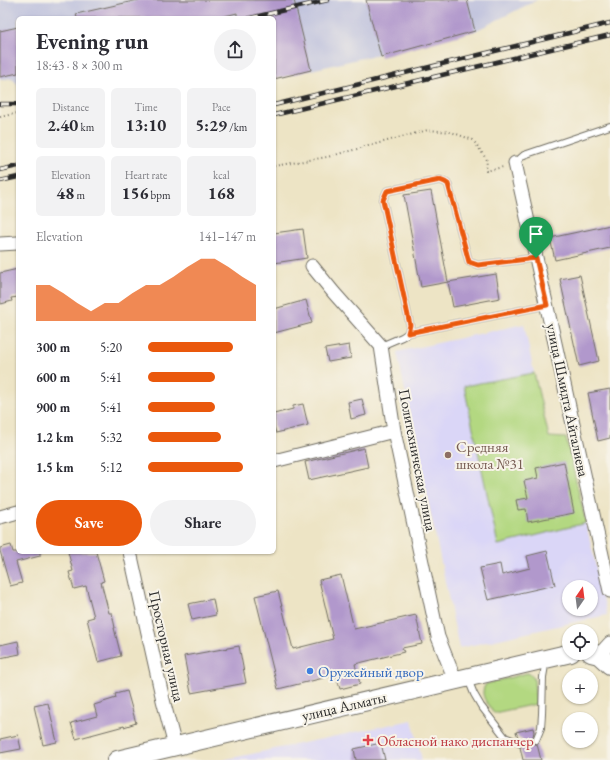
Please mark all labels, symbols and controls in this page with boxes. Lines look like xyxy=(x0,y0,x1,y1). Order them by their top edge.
text: Evening run xyxy=(36,27,149,56)
button: share xyxy=(214,29,256,71)
text: 18:43 · 8 × 300 m xyxy=(36,57,123,74)
text: Distance xyxy=(52,100,89,114)
text: Time xyxy=(135,100,157,114)
text: Pace xyxy=(212,100,231,114)
text: 2.40 xyxy=(47,114,78,136)
text: 13:10 xyxy=(126,114,166,136)
text: 5:29 xyxy=(195,114,227,136)
text: km xyxy=(78,120,94,134)
text: /km xyxy=(227,120,247,134)
text: Elevation xyxy=(51,168,90,182)
text: Heart rate xyxy=(125,168,167,182)
text: kcal xyxy=(213,168,230,182)
text: 48 xyxy=(56,182,74,204)
text: 156 xyxy=(121,182,148,204)
text: 168 xyxy=(208,182,235,204)
text: m xyxy=(74,188,85,202)
text: bpm xyxy=(148,188,171,202)
pin xyxy=(519,217,553,258)
icon: arrive xyxy=(525,223,547,245)
text: Elevation xyxy=(36,228,83,245)
text: 141–147 m xyxy=(199,228,256,245)
street label: улица Шмидта Айталиева xyxy=(542,321,594,479)
text: 300 m xyxy=(36,339,70,356)
text: 5:20 xyxy=(100,339,122,356)
text: 600 m xyxy=(36,369,70,386)
text: 5:41 xyxy=(100,369,122,386)
street label: Политехническая улица xyxy=(395,387,441,533)
text: 900 m xyxy=(36,399,70,416)
text: 5:41 xyxy=(100,399,122,416)
text: 1.2 km xyxy=(36,429,74,446)
text: 5:32 xyxy=(100,429,122,446)
place label: Средняя школа №31 xyxy=(456,437,524,473)
marker: Средняя школа №31 xyxy=(443,450,453,460)
text: 1.5 km xyxy=(36,459,74,476)
text: 5:12 xyxy=(100,459,122,476)
button: Save xyxy=(36,500,142,546)
button: Share xyxy=(150,500,256,546)
north arrow xyxy=(562,580,598,616)
map controls xyxy=(562,580,598,748)
street label: Просторная улица xyxy=(145,588,189,704)
button: locate xyxy=(562,624,598,660)
place label: Оружейный двор xyxy=(318,662,424,681)
marker: Оружейный двор xyxy=(305,666,315,676)
button: + xyxy=(562,668,598,704)
street label: улица Алматы xyxy=(300,687,388,725)
button: − xyxy=(562,712,598,748)
place label: Обласной нако диспанчер xyxy=(377,731,534,750)
marker: Обласной нако диспанчер xyxy=(362,734,374,746)

